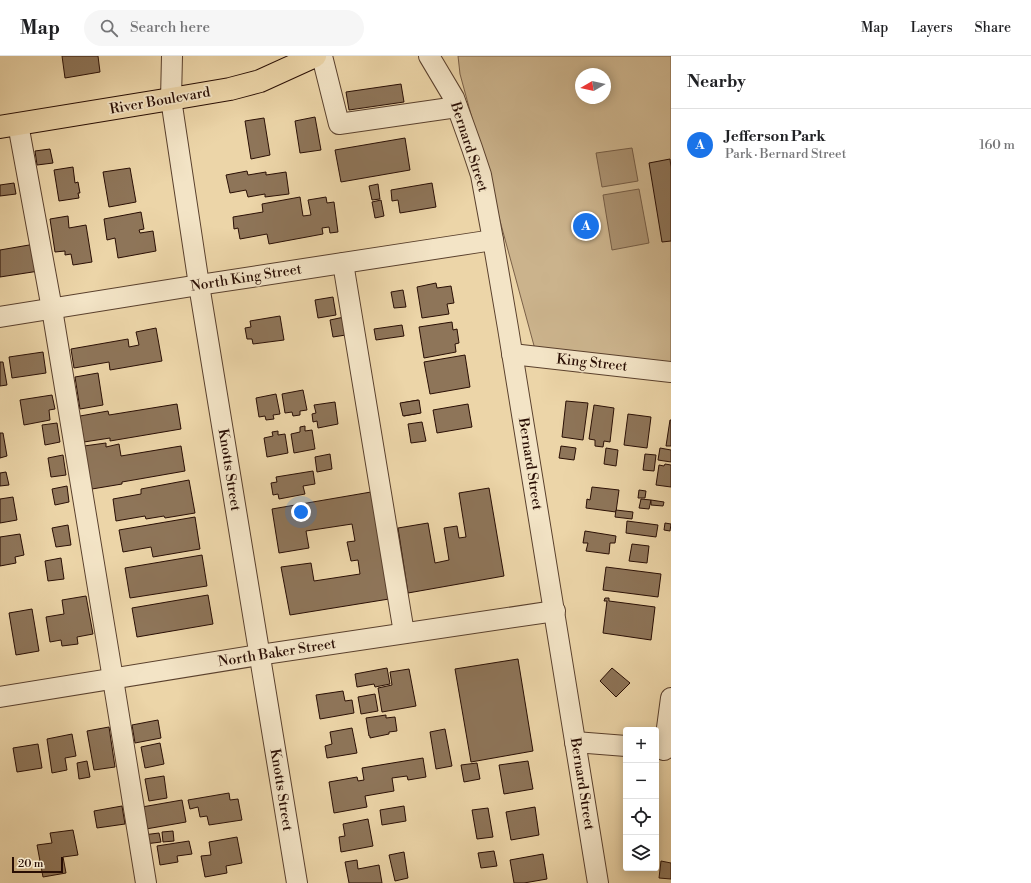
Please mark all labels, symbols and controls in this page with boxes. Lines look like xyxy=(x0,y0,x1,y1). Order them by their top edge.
search box xyxy=(84,10,364,46)
text: Map xyxy=(20,16,60,40)
icon: search xyxy=(98,17,120,39)
text: Search here xyxy=(130,18,210,37)
text: Map xyxy=(861,19,888,37)
text: Layers xyxy=(910,19,953,37)
text: Share xyxy=(975,19,1011,37)
north arrow xyxy=(575,68,611,104)
text: Nearby xyxy=(687,71,746,93)
street label: River Boulevard xyxy=(108,83,212,119)
street label: Bernard Street xyxy=(446,99,492,194)
text: Jefferson Park xyxy=(725,127,826,146)
text: A xyxy=(695,137,705,153)
text: 160 m xyxy=(979,137,1015,153)
text: Park · Bernard Street xyxy=(725,146,846,162)
pin: A xyxy=(573,211,599,241)
street label: North King Street xyxy=(189,260,303,296)
street label: King Street xyxy=(556,350,628,376)
street label: Bernard Street xyxy=(514,415,546,512)
street label: Knotts Street xyxy=(214,427,244,513)
your location xyxy=(291,502,311,522)
street label: North Baker Street xyxy=(217,635,337,671)
map controls xyxy=(623,727,659,871)
button: + xyxy=(623,727,659,763)
street label: Bernard Street xyxy=(566,735,598,832)
street label: Knotts Street xyxy=(266,747,296,833)
button: − xyxy=(623,763,659,799)
button: locate xyxy=(623,799,659,835)
button: layers xyxy=(623,835,659,871)
scale bar xyxy=(12,855,63,874)
text: 20 m xyxy=(18,857,43,871)

